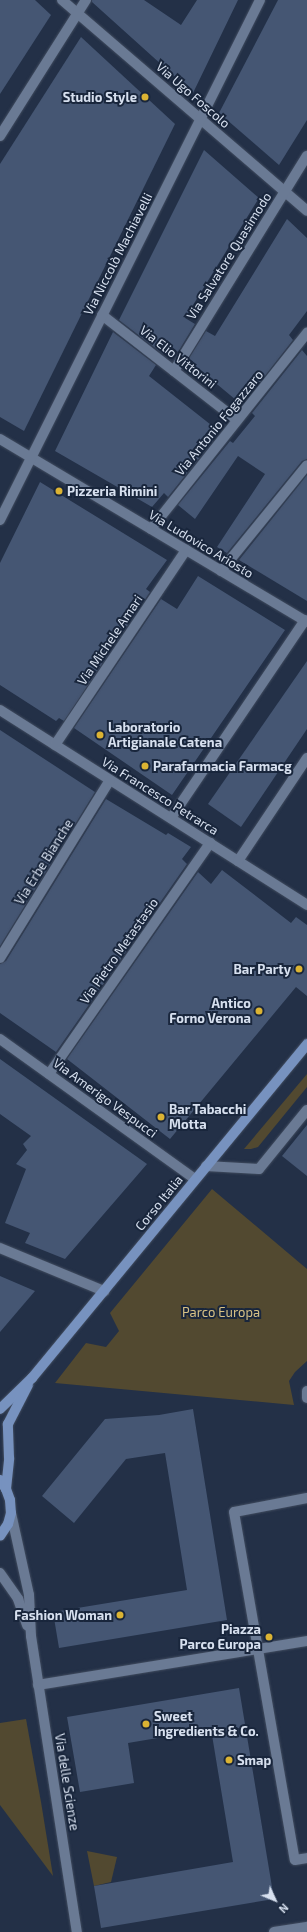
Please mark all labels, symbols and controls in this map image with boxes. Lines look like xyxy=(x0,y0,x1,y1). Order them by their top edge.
street label: Via Ugo Foscolo xyxy=(153,59,233,131)
place label: Studio Style xyxy=(63,89,137,105)
marker: Studio Style xyxy=(140,92,150,102)
street label: Via Niccolò Machiavelli xyxy=(80,190,156,318)
street label: Via Salvatore Quasimodo xyxy=(183,190,275,322)
street label: Via Elio Vittorini xyxy=(136,322,220,392)
street label: Via Antonio Fogazzaro xyxy=(172,367,266,479)
place label: Pizzeria Rimini xyxy=(67,483,157,499)
marker: Pizzeria Rimini xyxy=(54,486,64,496)
street label: Via Ludovico Ariosto xyxy=(146,507,256,581)
street label: Via Michele Amari xyxy=(74,592,146,688)
place label: Laboratorio Artigianale Catena xyxy=(108,720,222,751)
marker: Laboratorio Artigianale Catena xyxy=(95,730,105,740)
street label: Via Francesco Petrarca xyxy=(99,754,221,838)
place label: Parafarmacia Farmacg xyxy=(153,758,292,774)
marker: Parafarmacia Farmacg xyxy=(140,761,150,771)
street label: Via Erbe Bianche xyxy=(11,816,77,908)
street label: Via Pietro Metastasio xyxy=(77,895,161,1007)
place label: Bar Party xyxy=(233,961,291,977)
marker: Bar Party xyxy=(294,964,304,974)
place label: Antico Forno Verona xyxy=(169,996,251,1027)
marker: Antico Forno Verona xyxy=(254,1006,264,1016)
street label: Via Amerigo Vespucci xyxy=(50,1055,160,1141)
place label: Bar Tabacchi Motta xyxy=(169,1102,247,1133)
marker: Bar Tabacchi Motta xyxy=(156,1112,166,1122)
street label: Corso Italia xyxy=(132,1172,186,1234)
park label: Parco Europa xyxy=(182,1304,260,1320)
place label: Fashion Woman xyxy=(14,1607,112,1623)
marker: Fashion Woman xyxy=(115,1610,125,1620)
place label: Piazza Parco Europa xyxy=(180,1622,261,1653)
marker: Piazza Parco Europa xyxy=(264,1632,274,1642)
place label: Sweet Ingredients & Co. xyxy=(154,1709,259,1740)
marker: Sweet Ingredients & Co. xyxy=(141,1719,151,1729)
street label: Via delle Scienze xyxy=(52,1732,82,1832)
place label: Smap xyxy=(237,1752,271,1768)
marker: Smap xyxy=(224,1755,234,1765)
north arrow xyxy=(255,1880,295,1920)
text: N xyxy=(277,1901,291,1916)

